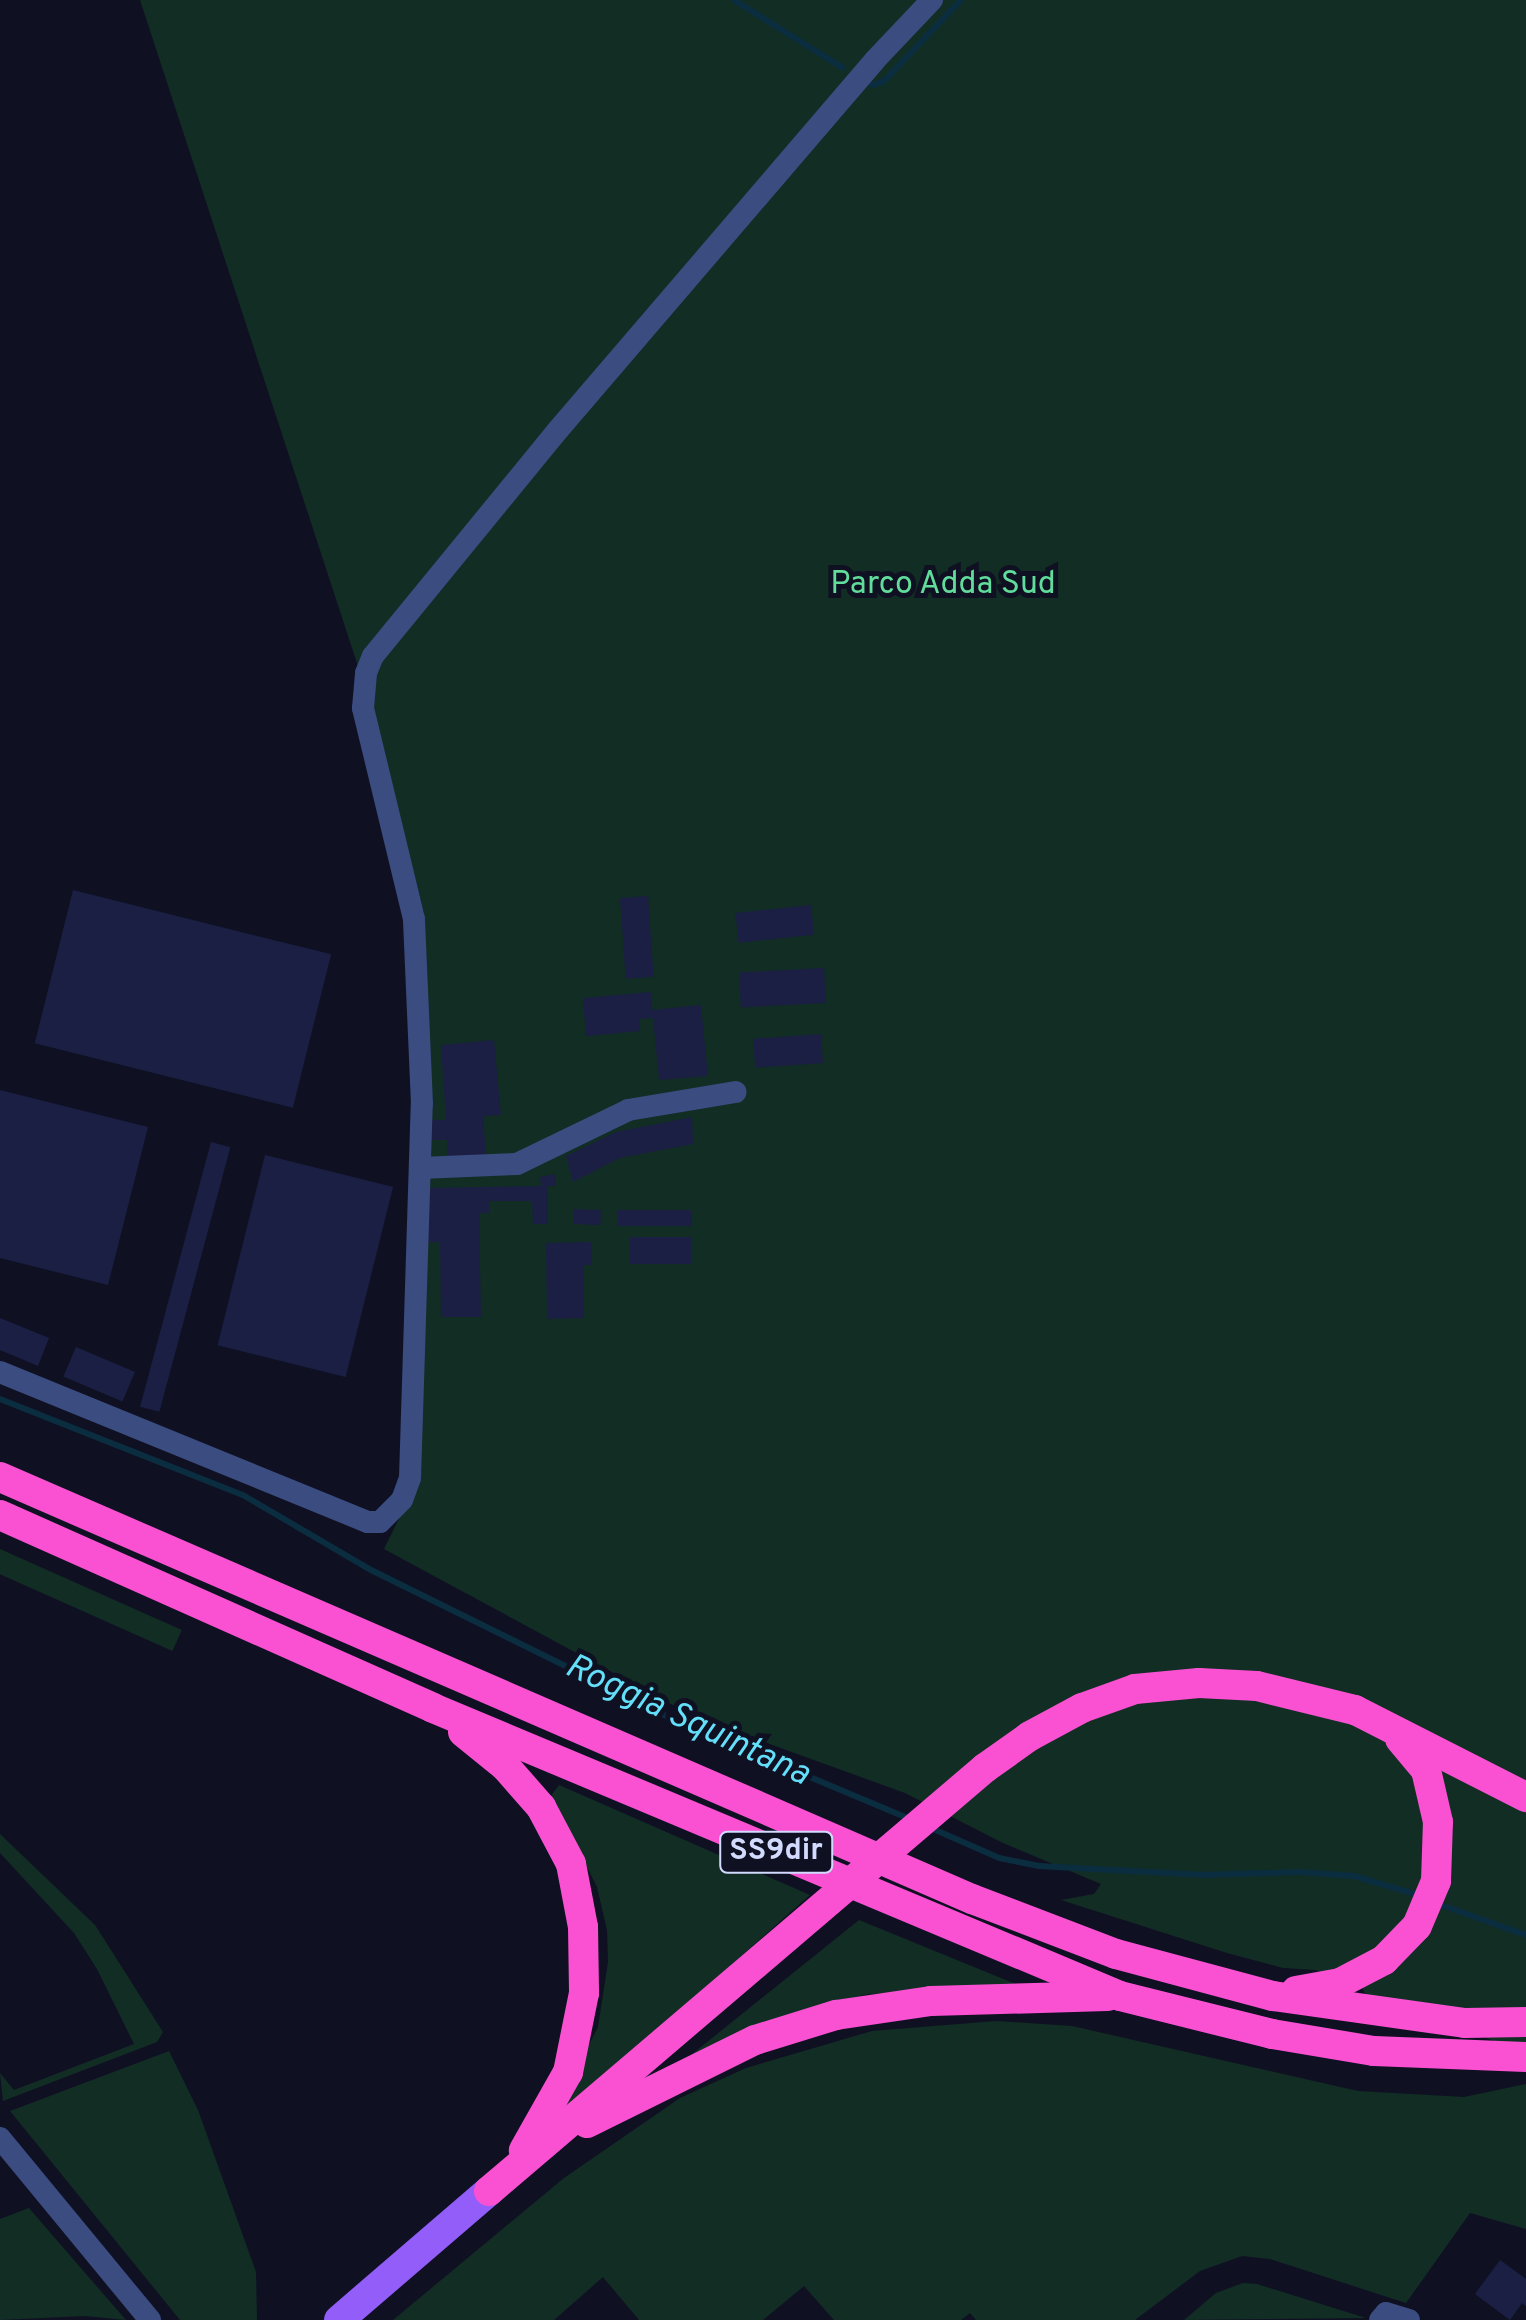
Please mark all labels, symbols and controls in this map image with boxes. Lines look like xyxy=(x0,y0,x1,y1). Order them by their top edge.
park label: Parco Adda Sud xyxy=(830,566,1056,604)
water label: Roggia Squintana xyxy=(558,1646,816,1796)
road number: SS9dir xyxy=(718,1827,834,1877)

